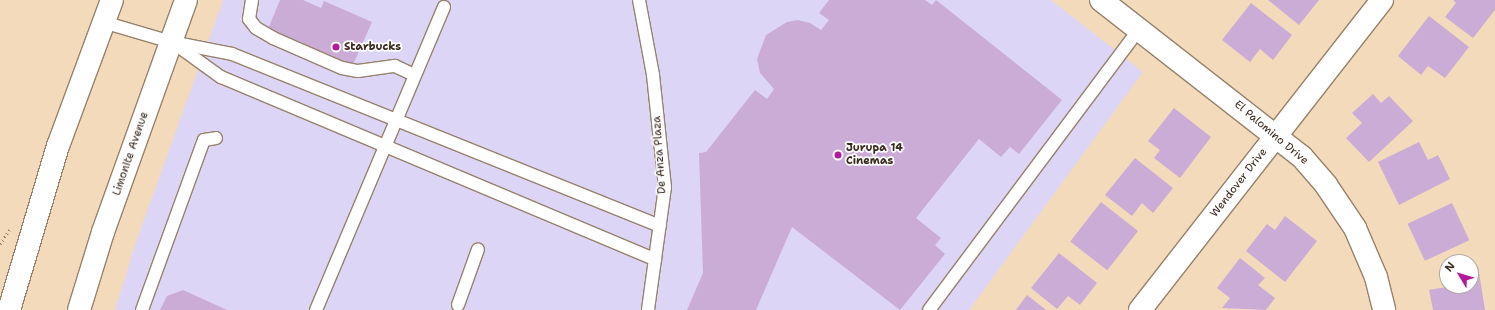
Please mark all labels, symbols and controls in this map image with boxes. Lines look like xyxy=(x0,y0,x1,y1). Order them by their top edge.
place label: Starbucks xyxy=(344,40,401,54)
marker: Starbucks xyxy=(331,42,341,52)
street label: El Palomino Drive xyxy=(1231,98,1311,168)
street label: Limonite Avenue xyxy=(110,110,152,198)
street label: De Anza Plaza xyxy=(651,116,669,194)
place label: Jurupa 14 Cinemas xyxy=(846,142,903,168)
street label: Wendover Drive xyxy=(1208,146,1270,220)
marker: Jurupa 14 Cinemas xyxy=(833,150,843,160)
north arrow xyxy=(1439,254,1479,294)
text: N xyxy=(1441,259,1459,275)

